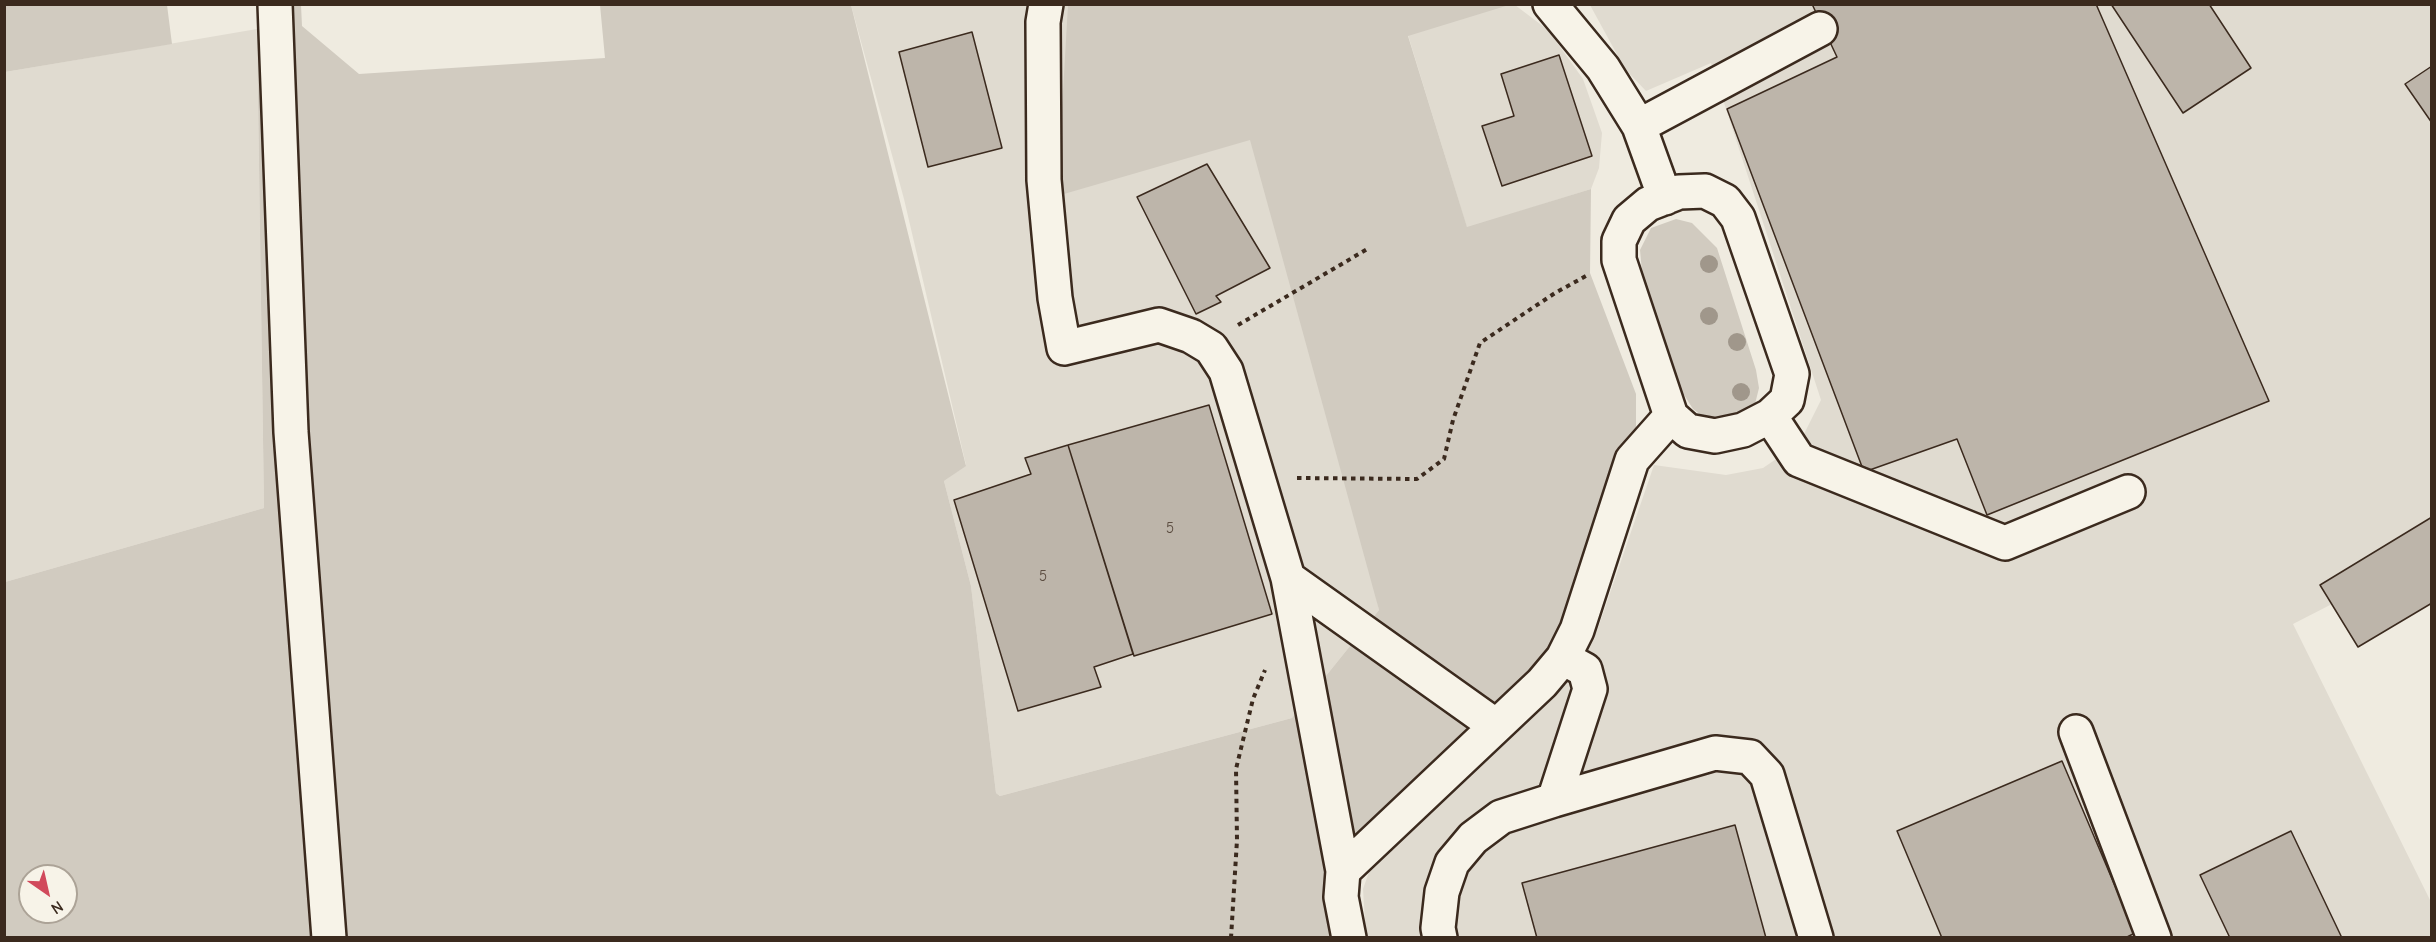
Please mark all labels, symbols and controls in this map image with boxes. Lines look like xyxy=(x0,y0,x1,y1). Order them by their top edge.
house number: 5 xyxy=(1166,520,1174,538)
house number: 5 xyxy=(1039,568,1047,586)
north arrow xyxy=(18,864,78,924)
text: N xyxy=(48,897,66,918)

